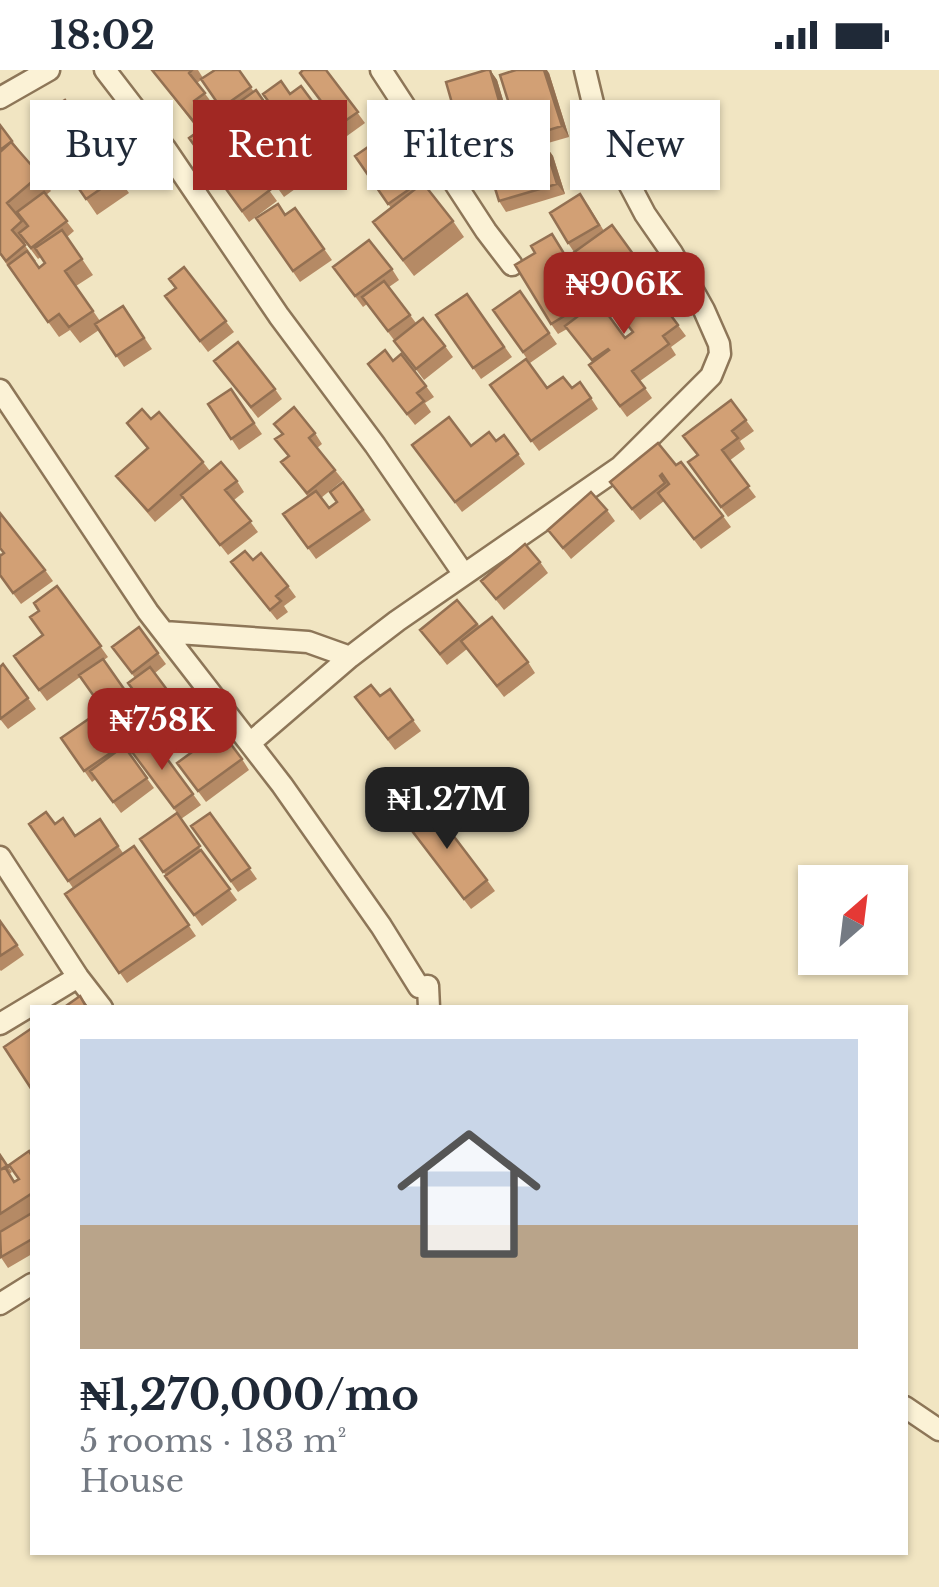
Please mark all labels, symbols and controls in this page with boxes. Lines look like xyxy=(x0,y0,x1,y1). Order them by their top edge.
text: 18:02 xyxy=(50,12,155,59)
chip: Buy xyxy=(30,100,173,190)
chip: Rent xyxy=(193,100,347,190)
chip: Filters xyxy=(367,100,550,190)
chip: New xyxy=(570,100,720,190)
pin: ₦906K xyxy=(554,252,694,337)
text: ₦906K xyxy=(566,264,682,304)
pin: ₦758K xyxy=(92,688,232,773)
text: ₦758K xyxy=(110,700,214,740)
pin: ₦1.27M xyxy=(366,767,528,852)
text: ₦1.27M xyxy=(387,779,507,819)
north arrow xyxy=(798,865,908,975)
map controls xyxy=(798,865,908,975)
icon: home xyxy=(379,1104,559,1284)
text: ₦1,270,000/mo xyxy=(80,1369,419,1421)
text: 5 rooms · 183 m² xyxy=(80,1421,347,1461)
text: House xyxy=(80,1461,184,1501)

